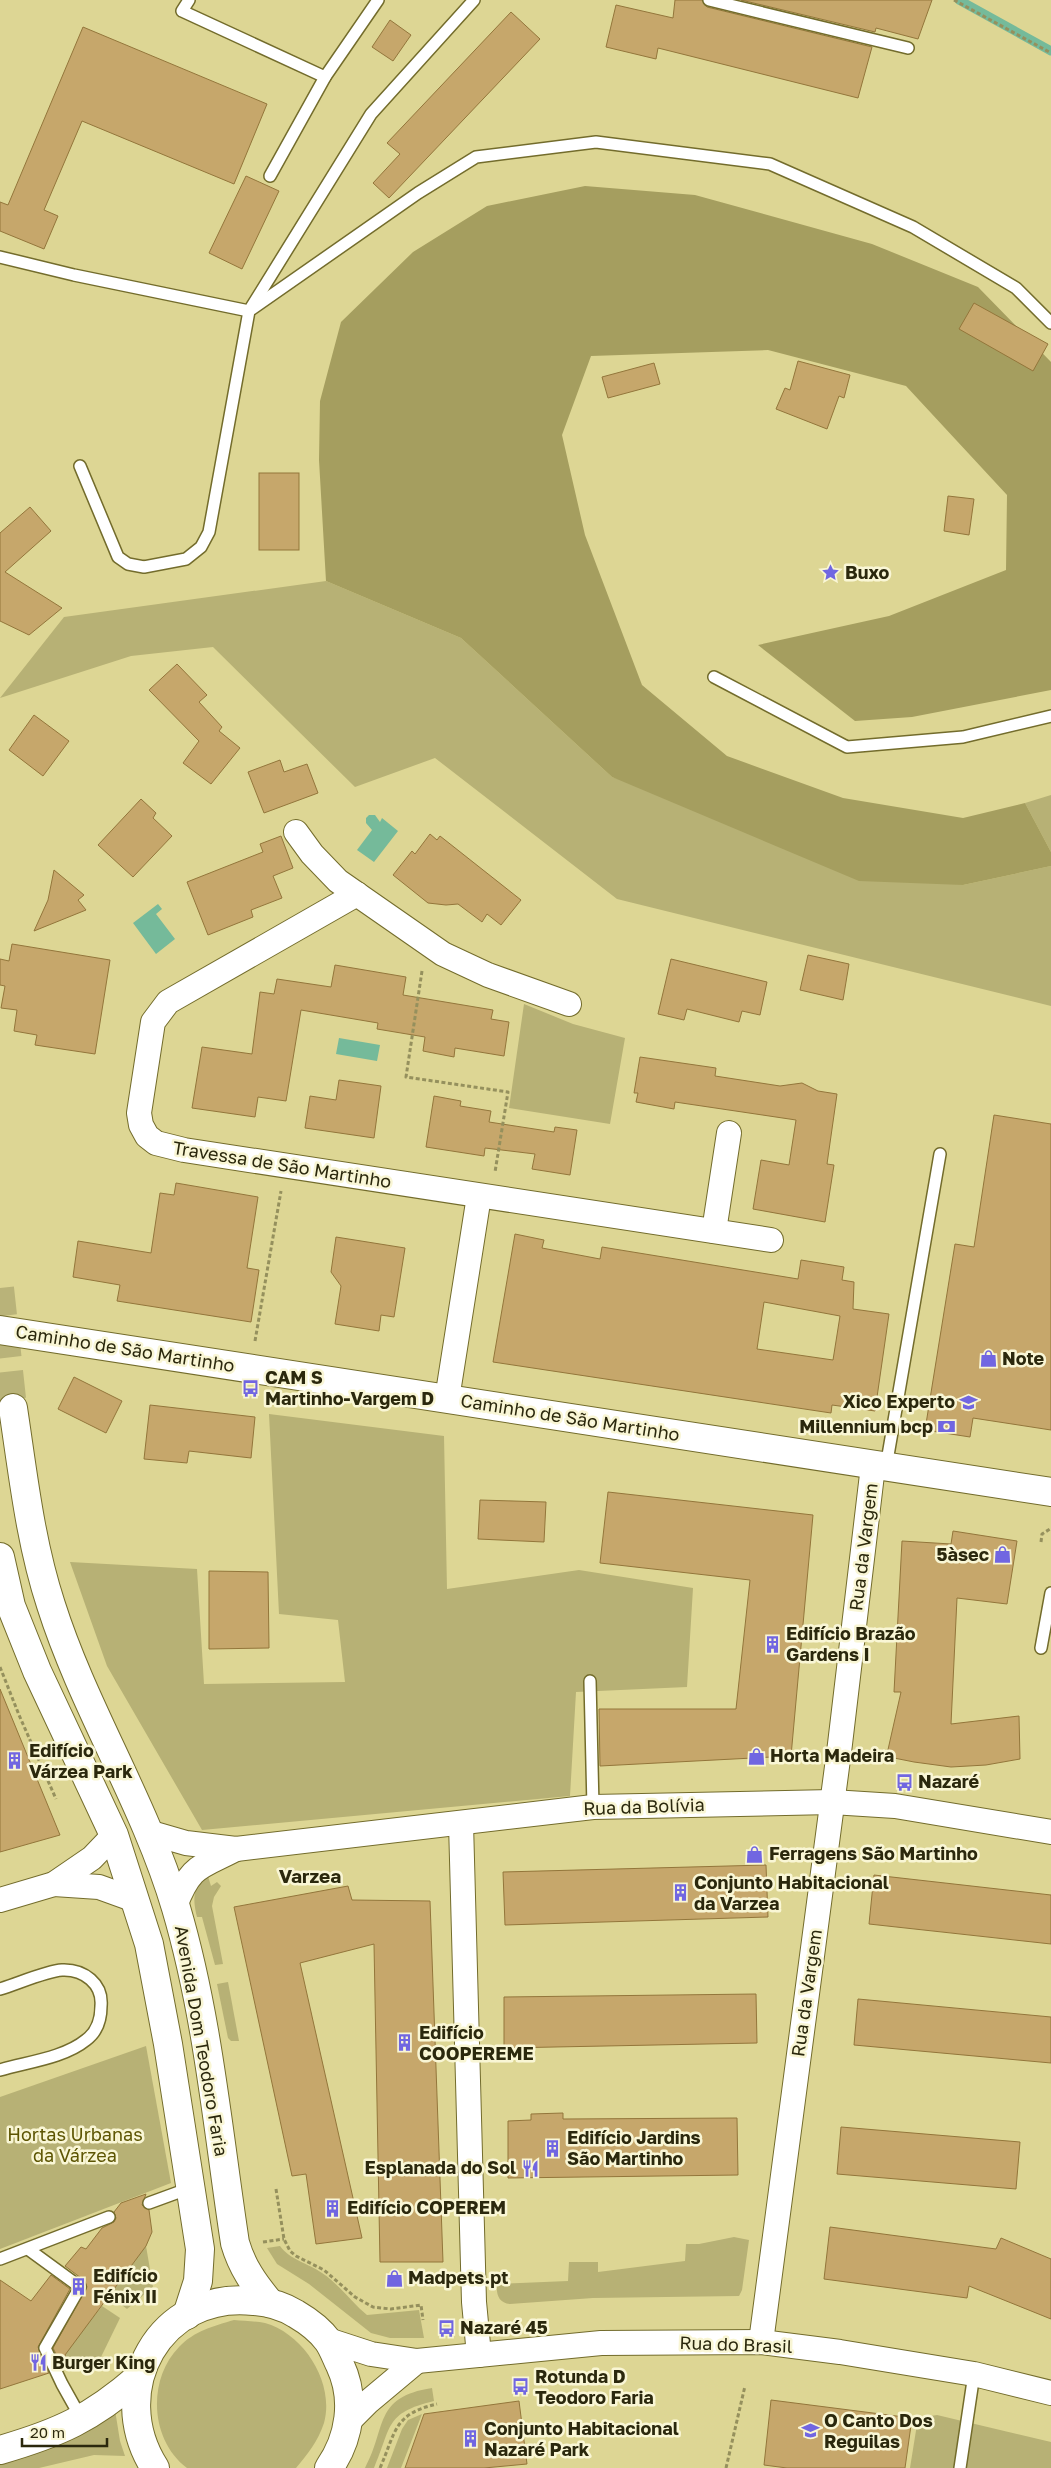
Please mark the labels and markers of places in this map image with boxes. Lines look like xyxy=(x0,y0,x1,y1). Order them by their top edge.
place label: Buxo xyxy=(845,561,889,583)
place icon: Buxo xyxy=(821,563,841,583)
place label: Note xyxy=(1002,1347,1045,1369)
shop icon: Note xyxy=(978,1349,998,1369)
place label: CAM S Martinho-Vargem D xyxy=(265,1366,434,1409)
bus stop icon: CAM S Martinho-Vargem D xyxy=(241,1378,261,1398)
place label: Xico Experto xyxy=(843,1390,955,1412)
school or university icon: Xico Experto xyxy=(959,1392,979,1412)
place label: Millennium bcp xyxy=(799,1415,933,1437)
bank icon: Millennium bcp xyxy=(937,1417,957,1437)
place label: 5àsec xyxy=(937,1543,989,1565)
shop icon: 5àsec xyxy=(993,1545,1013,1565)
place label: Edifício Brazão Gardens I xyxy=(786,1622,916,1665)
building icon: Edifício Brazão Gardens I xyxy=(762,1634,782,1654)
place label: Edifício Várzea Park xyxy=(29,1739,133,1782)
place label: Horta Madeira xyxy=(770,1744,894,1766)
shop icon: Horta Madeira xyxy=(746,1746,766,1766)
building icon: Edifício Várzea Park xyxy=(5,1751,25,1771)
place label: Nazaré xyxy=(918,1770,979,1792)
bus stop icon: Nazaré xyxy=(894,1772,914,1792)
place label: Ferragens São Martinho xyxy=(769,1842,978,1864)
shop icon: Ferragens São Martinho xyxy=(745,1844,765,1864)
place label: Conjunto Habitacional da Varzea xyxy=(694,1871,889,1914)
building icon: Conjunto Habitacional da Varzea xyxy=(670,1883,690,1903)
place label: Edifício COOPEREME xyxy=(419,2021,534,2064)
building icon: Edifício COOPEREME xyxy=(395,2033,415,2053)
place label: Edifício Jardins São Martinho xyxy=(567,2126,701,2169)
building icon: Edifício Jardins São Martinho xyxy=(543,2138,563,2158)
place label: Esplanada do Sol xyxy=(365,2156,516,2178)
restaurant icon: Esplanada do Sol xyxy=(520,2158,540,2178)
place label: Edifício COPEREM xyxy=(347,2196,506,2218)
building icon: Edifício COPEREM xyxy=(323,2198,343,2218)
place label: Edifício Fénix II xyxy=(93,2264,158,2307)
place label: Madpets.pt xyxy=(408,2266,508,2288)
shop icon: Madpets.pt xyxy=(384,2268,404,2288)
building icon: Edifício Fénix II xyxy=(69,2276,89,2296)
place label: Nazaré 45 xyxy=(460,2316,548,2338)
bus stop icon: Nazaré 45 xyxy=(436,2318,456,2338)
place label: Burger King xyxy=(52,2351,155,2373)
restaurant icon: Burger King xyxy=(28,2353,48,2373)
place label: Rotunda D Teodoro Faria xyxy=(535,2365,654,2408)
bus stop icon: Rotunda D Teodoro Faria xyxy=(511,2377,531,2397)
place label: O Canto Dos Reguilas xyxy=(824,2409,933,2452)
place label: Conjunto Habitacional Nazaré Park xyxy=(484,2417,679,2460)
school or university icon: O Canto Dos Reguilas xyxy=(800,2421,820,2441)
building icon: Conjunto Habitacional Nazaré Park xyxy=(460,2429,480,2449)

